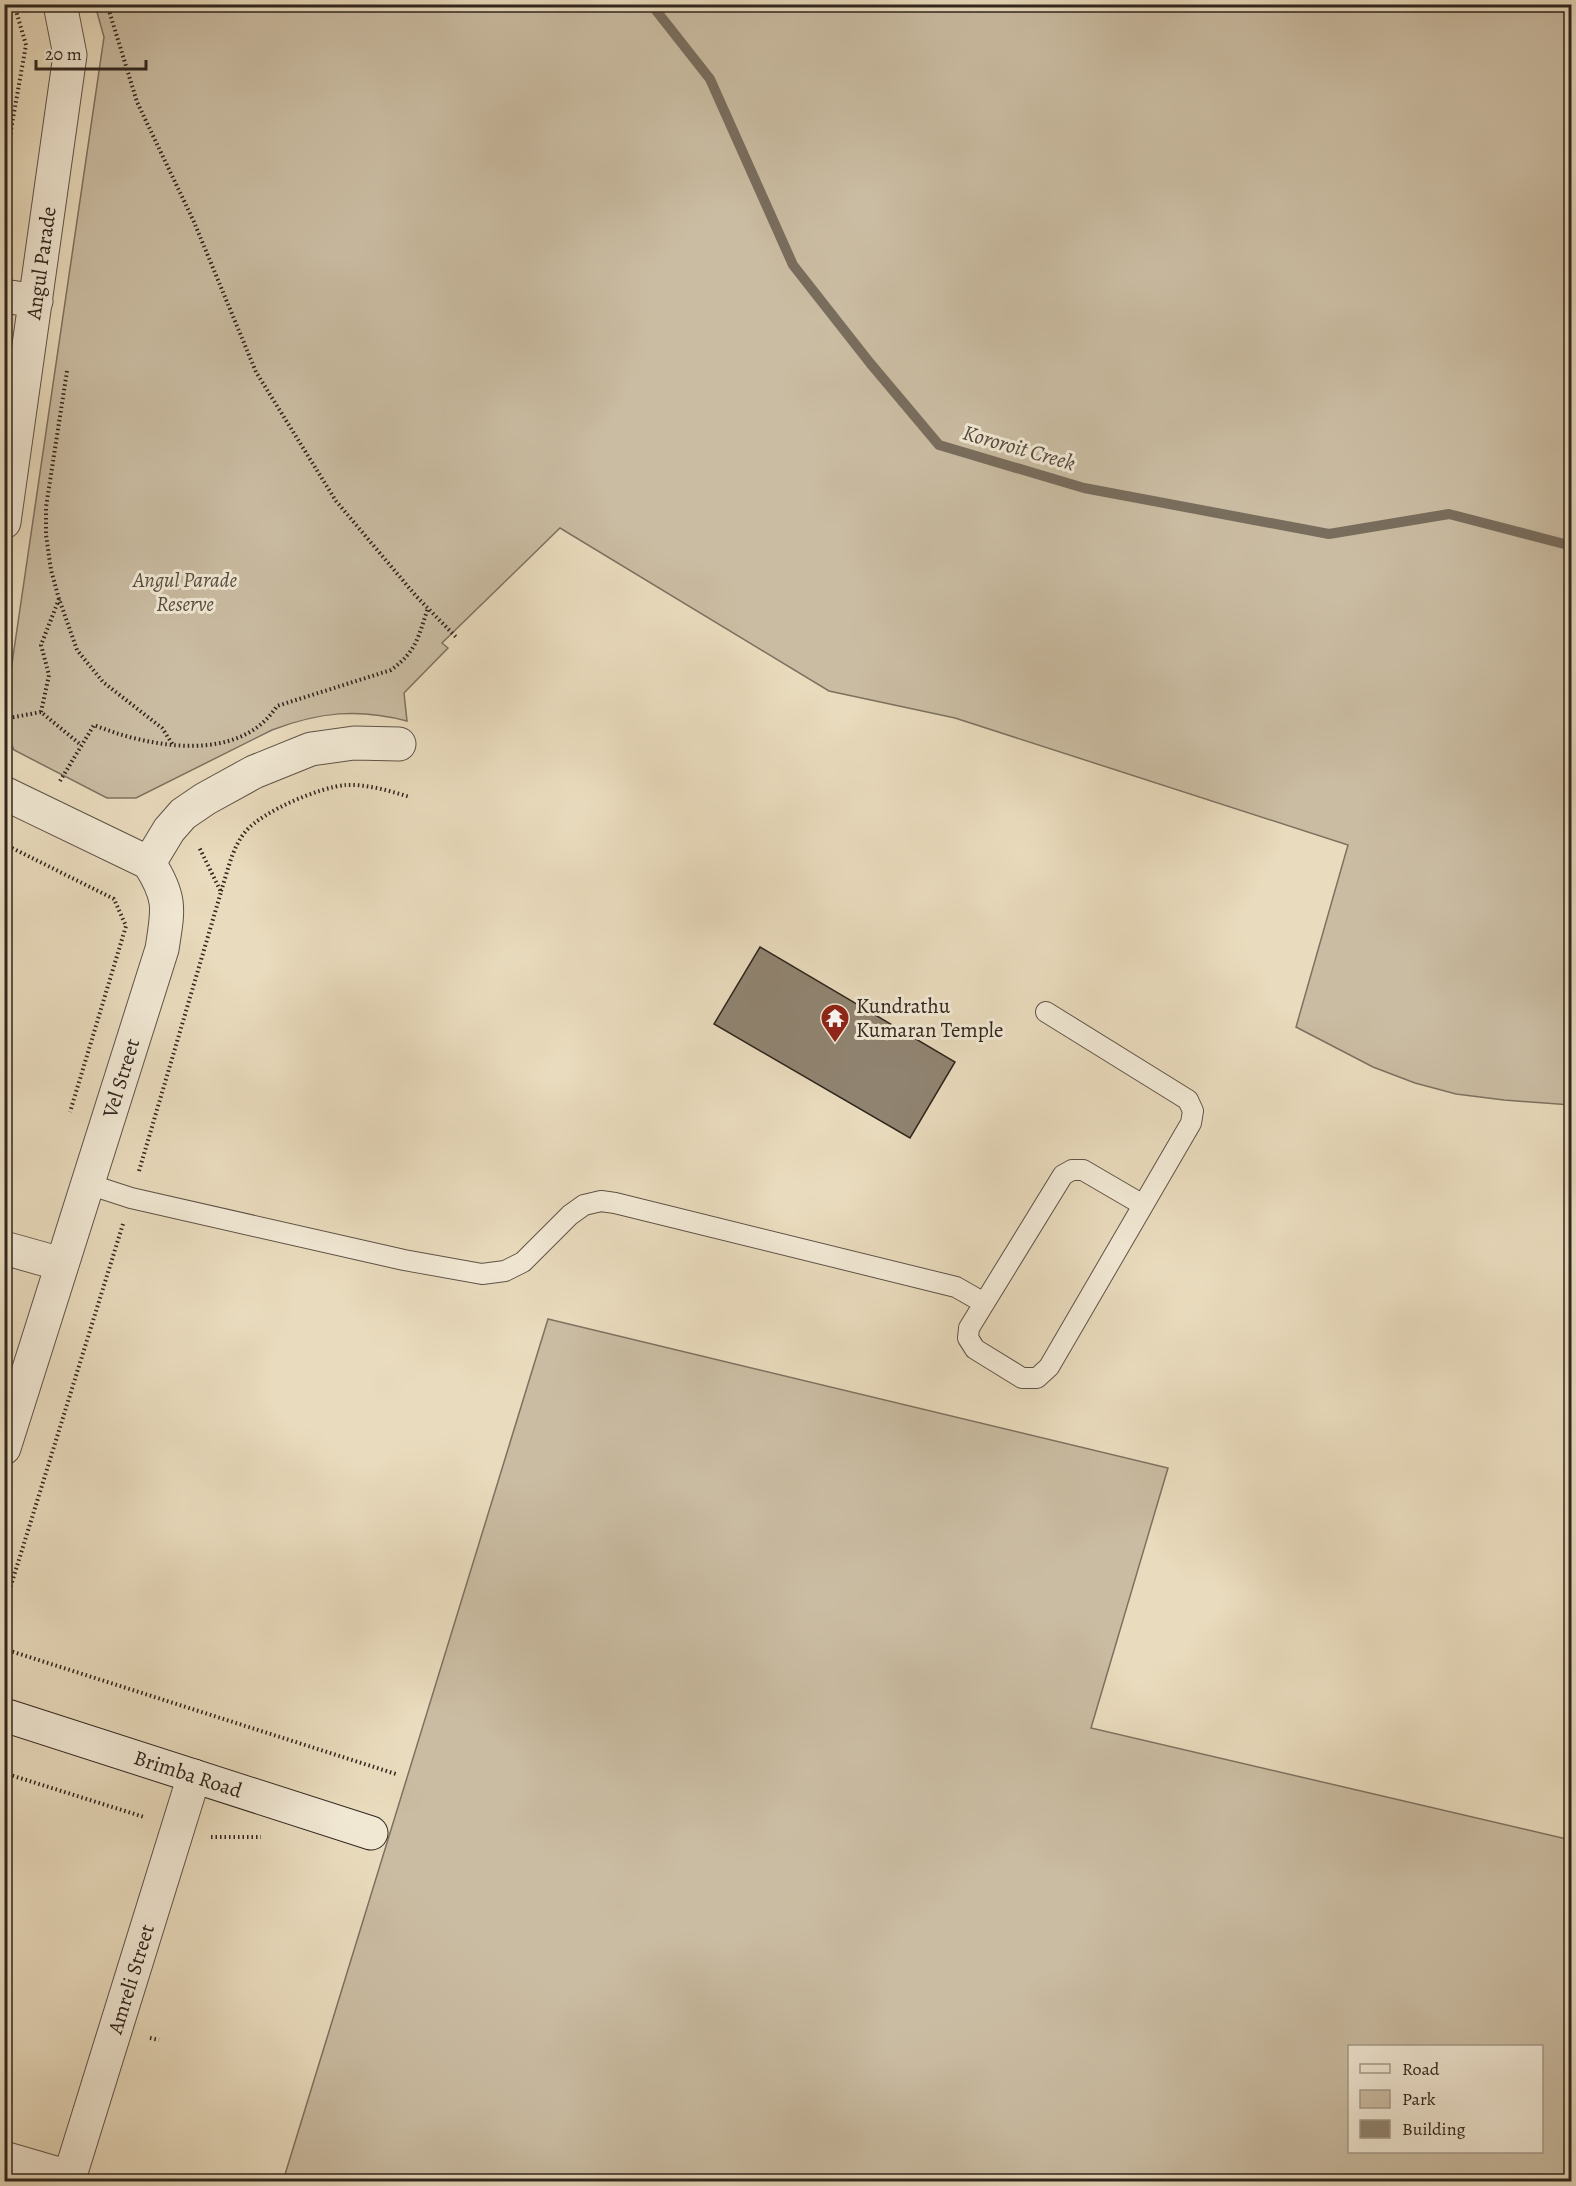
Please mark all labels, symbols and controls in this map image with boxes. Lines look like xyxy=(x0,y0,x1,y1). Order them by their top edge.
scale bar xyxy=(36,33,146,71)
text: 20 m xyxy=(45,42,82,66)
street label: Angul Parade xyxy=(19,205,63,322)
water label: Kororoit Creek xyxy=(959,418,1079,478)
park label: Angul Parade Reserve xyxy=(132,566,237,618)
place label: Kundrathu Kumaran Temple xyxy=(856,992,1003,1044)
temple icon: Kundrathu Kumaran Temple xyxy=(819,1002,851,1044)
street label: Vel Street xyxy=(95,1035,146,1122)
street label: Brimba Road xyxy=(130,1743,246,1805)
street label: Amreli Street xyxy=(101,1921,161,2038)
legend xyxy=(1348,2045,1543,2153)
text: Road xyxy=(1402,2057,1440,2081)
text: Park xyxy=(1402,2087,1436,2111)
text: Building xyxy=(1402,2117,1466,2141)

